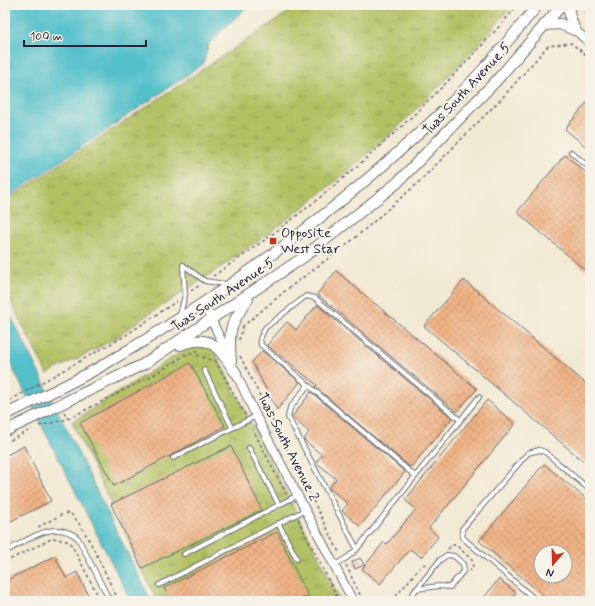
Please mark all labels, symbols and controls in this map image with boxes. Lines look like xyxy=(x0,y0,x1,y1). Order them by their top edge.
scale bar xyxy=(24,22,146,48)
text: 100 m xyxy=(30,29,62,45)
street label: Tuas South Avenue 5 xyxy=(419,39,515,139)
place label: Opposite West Star xyxy=(281,224,340,258)
marker: Opposite West Star xyxy=(268,236,278,246)
street label: Tuas South Avenue 5 xyxy=(168,254,278,336)
street label: Tuas South Avenue 2 xyxy=(253,390,323,504)
north arrow xyxy=(533,544,573,584)
text: N xyxy=(544,565,556,580)

